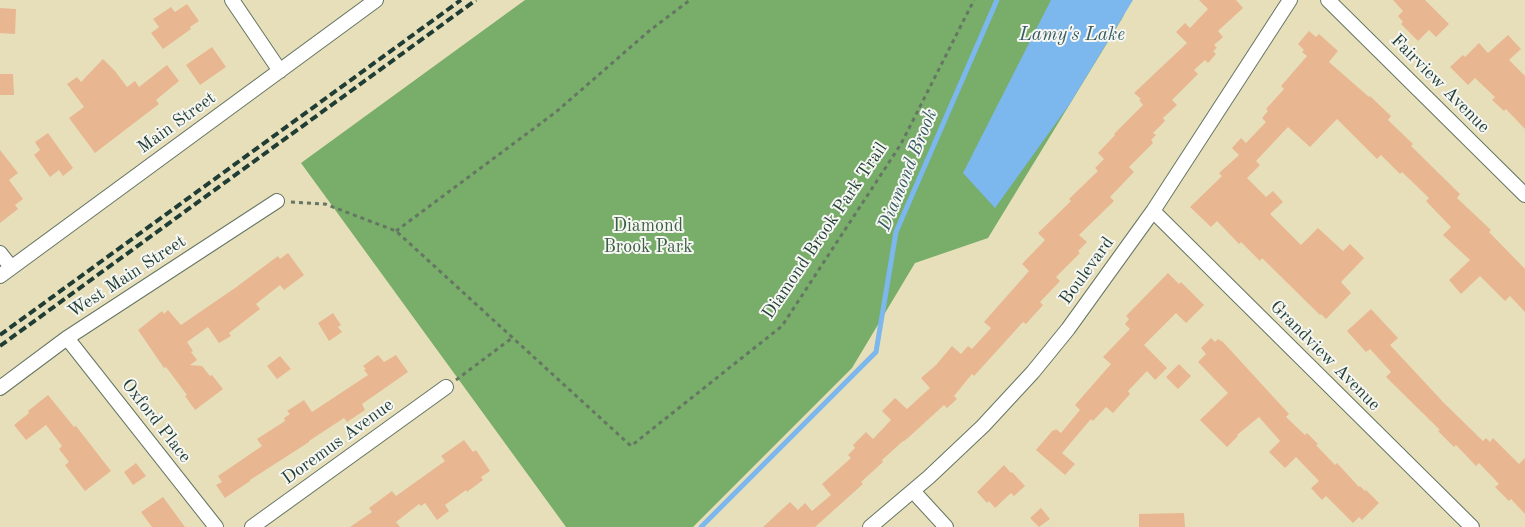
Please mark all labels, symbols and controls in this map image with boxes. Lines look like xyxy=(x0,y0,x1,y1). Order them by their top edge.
water label: Lamy's Lake xyxy=(1019,24,1125,46)
street label: Fairview Avenue xyxy=(1386,30,1494,138)
street label: Main Street xyxy=(134,87,220,159)
water label: Diamond Brook xyxy=(873,106,943,234)
street label: Diamond Brook Park Trail xyxy=(758,139,892,323)
park label: Diamond Brook Park xyxy=(603,215,693,258)
street label: West Main Street xyxy=(64,231,190,323)
street label: Boulevard xyxy=(1055,233,1119,309)
street label: Grandview Avenue xyxy=(1265,296,1385,416)
street label: Oxford Place xyxy=(116,375,196,467)
street label: Doremus Avenue xyxy=(278,394,398,490)

